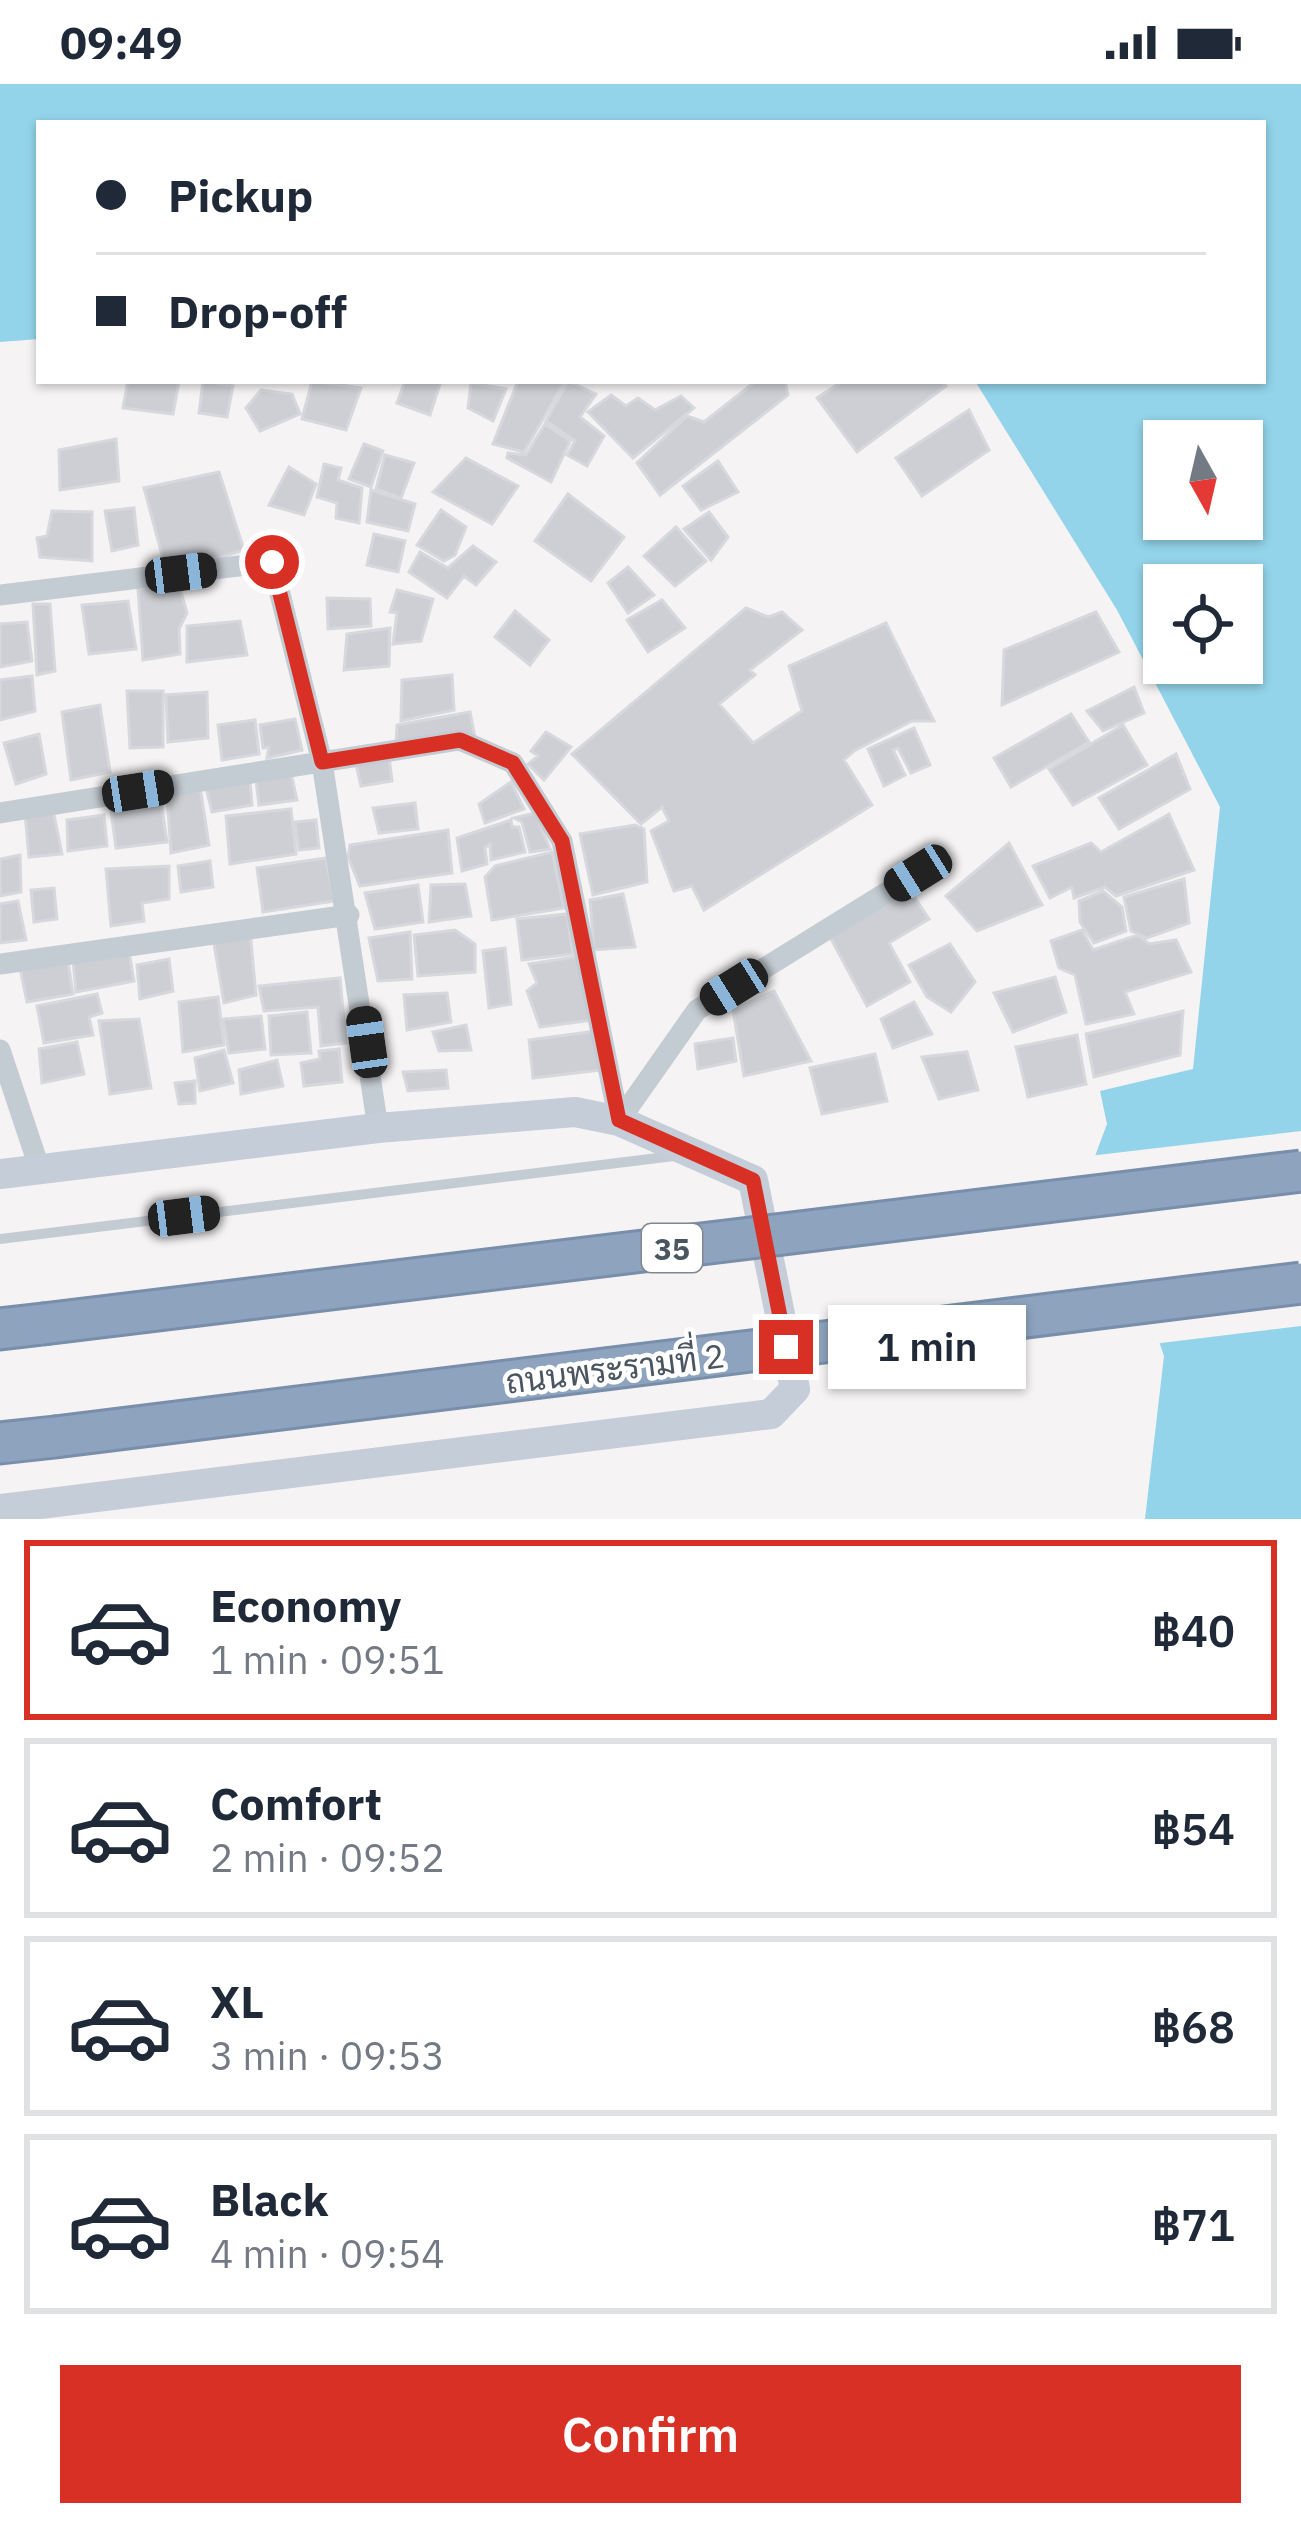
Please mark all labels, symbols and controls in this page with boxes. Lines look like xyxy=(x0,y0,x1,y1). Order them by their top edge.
text: 09:49 xyxy=(60,13,183,71)
text: Pickup xyxy=(168,166,313,224)
text: Drop-off xyxy=(168,282,347,340)
north arrow xyxy=(1143,420,1263,540)
map controls xyxy=(1143,420,1263,684)
route start xyxy=(245,535,299,589)
car xyxy=(143,551,219,595)
button: locate xyxy=(1143,564,1263,684)
car xyxy=(100,768,176,814)
car xyxy=(878,839,958,907)
car xyxy=(694,953,774,1021)
car xyxy=(344,1004,390,1080)
car xyxy=(146,1194,222,1238)
road number: 35 xyxy=(642,1224,702,1272)
callout: 1 min xyxy=(828,1305,1026,1389)
route end xyxy=(759,1320,813,1374)
text: 1 min xyxy=(877,1321,977,1372)
street label: ถนนพระรามที่ 2 xyxy=(502,1326,727,1403)
icon: car xyxy=(66,1576,174,1684)
text: Economy xyxy=(210,1576,401,1634)
text: ฿40 xyxy=(1151,1601,1235,1659)
text: 1 min · 09:51 xyxy=(210,1634,445,1685)
icon: car xyxy=(66,1774,174,1882)
text: Comfort xyxy=(210,1774,382,1832)
text: ฿54 xyxy=(1151,1799,1235,1857)
text: 2 min · 09:52 xyxy=(210,1832,445,1883)
icon: car xyxy=(66,1972,174,2080)
text: XL xyxy=(210,1972,264,2030)
text: ฿68 xyxy=(1151,1997,1235,2055)
text: 3 min · 09:53 xyxy=(210,2030,445,2081)
icon: car xyxy=(66,2170,174,2278)
text: Black xyxy=(210,2170,329,2228)
text: ฿71 xyxy=(1151,2195,1235,2253)
text: 4 min · 09:54 xyxy=(210,2228,445,2279)
button: Confirm xyxy=(60,2365,1241,2503)

